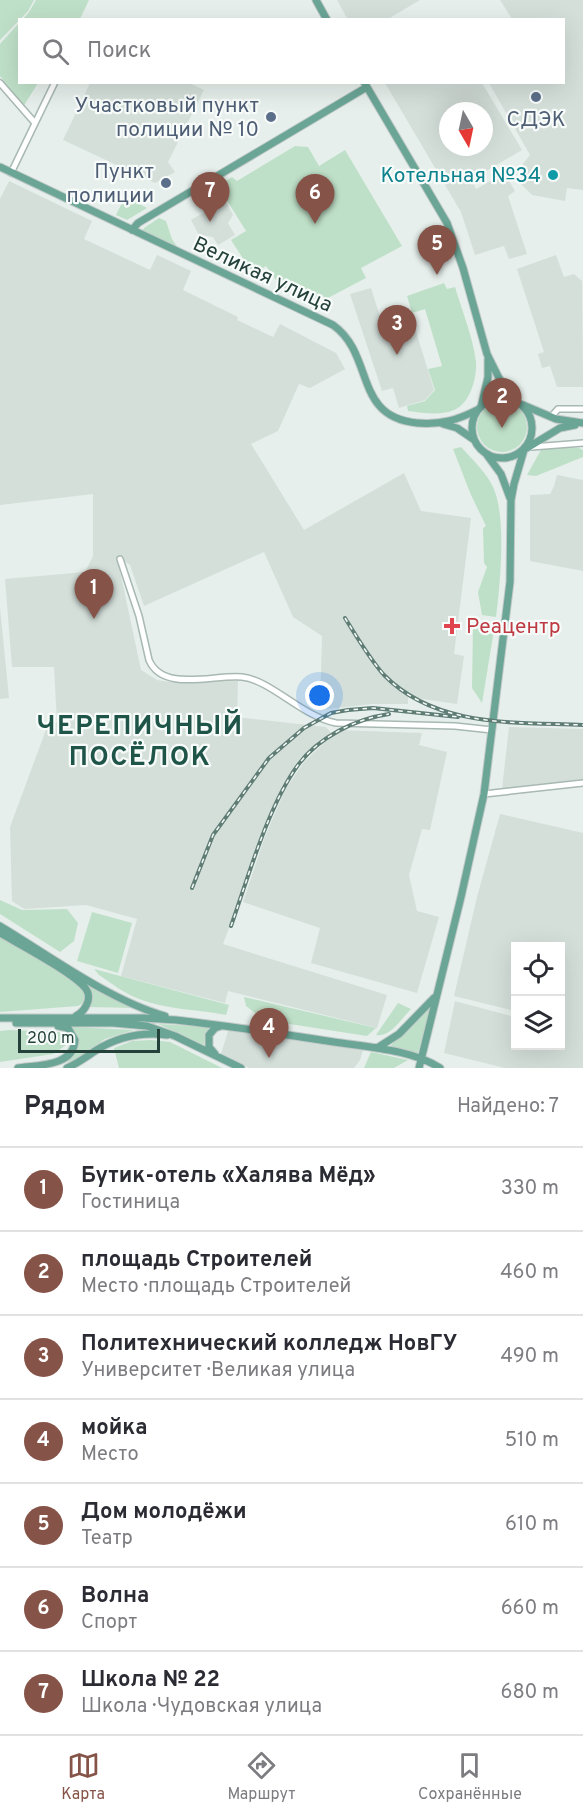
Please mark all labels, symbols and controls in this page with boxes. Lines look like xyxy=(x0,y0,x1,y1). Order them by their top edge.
search box xyxy=(18,18,565,84)
icon: search xyxy=(39,35,72,68)
text: Поиск xyxy=(87,38,151,65)
marker: СДЭК xyxy=(529,90,543,104)
place label: Участковый пункт полиции № 10 xyxy=(75,93,259,144)
north arrow xyxy=(439,102,493,156)
place label: СДЭК xyxy=(507,107,566,134)
marker: Участковый пункт полиции № 10 xyxy=(264,110,278,124)
place label: Пункт полиции xyxy=(67,159,154,210)
place label: Котельная №34 xyxy=(381,163,541,190)
marker: Котельная №34 xyxy=(546,168,560,182)
pin: 7 xyxy=(190,172,230,222)
pin: 6 xyxy=(296,174,334,224)
marker: Пункт полиции xyxy=(159,176,173,190)
pin: 5 xyxy=(418,226,456,275)
street label: Великая улица xyxy=(188,231,337,320)
pin: 3 xyxy=(378,306,416,355)
pin: 2 xyxy=(482,378,522,428)
pin: 1 xyxy=(74,570,113,619)
place label: Реацентр xyxy=(466,614,561,641)
marker: Реацентр xyxy=(443,617,461,635)
your location xyxy=(305,681,334,710)
district label: ЧЕРЕПИЧНЫЙ ПОСЁЛОК xyxy=(36,709,244,775)
map controls xyxy=(511,942,565,1050)
button: locate xyxy=(511,942,565,996)
button: layers xyxy=(511,996,565,1050)
pin: 4 xyxy=(250,1008,288,1058)
scale bar xyxy=(18,1026,160,1054)
text: 200 m xyxy=(27,1029,75,1049)
text: Рядом xyxy=(24,1091,106,1124)
text: Найдено: 7 xyxy=(457,1094,559,1120)
text: Бутик-отель «Халява Мёд» xyxy=(81,1163,376,1190)
text: 1 xyxy=(40,1176,48,1202)
text: 330 m xyxy=(501,1176,559,1202)
text: Гостиница xyxy=(81,1190,180,1216)
text: площадь Строителей xyxy=(81,1247,312,1274)
text: 2 xyxy=(37,1260,50,1286)
text: 460 m xyxy=(500,1260,559,1286)
text: Место · площадь Строителей xyxy=(81,1274,351,1300)
text: Политехнический колледж НовГУ xyxy=(81,1331,457,1358)
text: 3 xyxy=(38,1344,50,1370)
text: 490 m xyxy=(501,1344,559,1370)
text: Университет · Великая улица xyxy=(81,1358,355,1384)
text: мойка xyxy=(81,1415,147,1442)
text: 4 xyxy=(37,1428,50,1454)
text: 510 m xyxy=(505,1428,559,1454)
text: Место xyxy=(81,1442,139,1468)
text: Дом молодёжи xyxy=(81,1499,247,1526)
text: 5 xyxy=(37,1512,50,1538)
text: 610 m xyxy=(505,1512,559,1538)
text: Театр xyxy=(81,1526,133,1552)
text: Волна xyxy=(81,1583,149,1610)
text: 6 xyxy=(37,1596,50,1622)
text: 660 m xyxy=(501,1596,559,1622)
text: Спорт xyxy=(81,1610,137,1636)
text: Школа № 22 xyxy=(81,1667,220,1694)
text: 7 xyxy=(38,1680,49,1706)
text: 680 m xyxy=(501,1680,559,1706)
text: Школа · Чудовская улица xyxy=(81,1694,322,1720)
tab: Карта xyxy=(61,1749,105,1805)
tab: Маршрут xyxy=(227,1749,296,1805)
tab: Сохранённые xyxy=(418,1749,522,1805)

